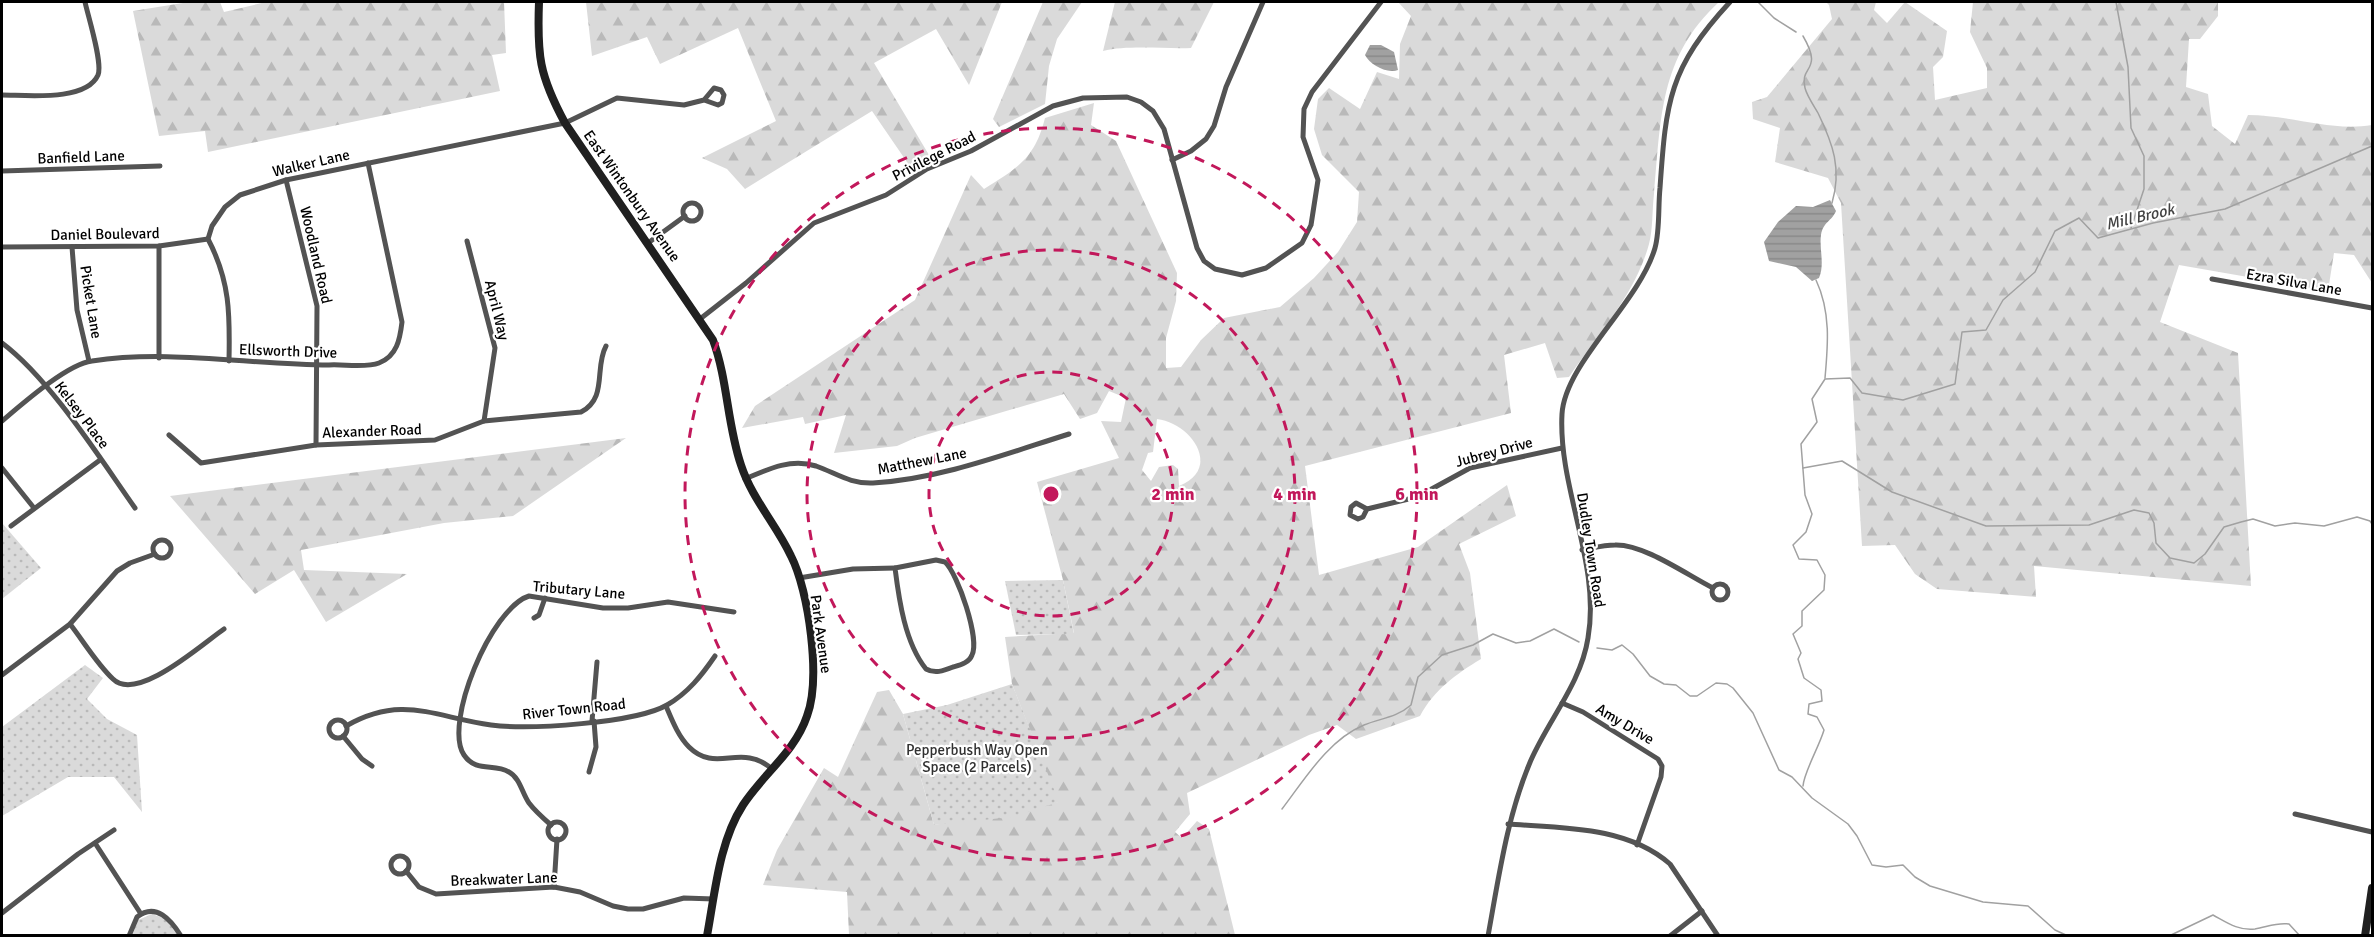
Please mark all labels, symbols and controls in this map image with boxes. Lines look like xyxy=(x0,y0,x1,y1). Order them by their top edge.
street label: East Wintonbury Avenue xyxy=(580,127,684,265)
street label: Privilege Road xyxy=(889,127,979,185)
street label: Walker Lane xyxy=(271,145,351,181)
street label: Banfield Lane xyxy=(37,146,125,168)
water label: Mill Brook xyxy=(2104,199,2178,235)
street label: Woodland Road xyxy=(296,205,336,305)
street label: Daniel Boulevard xyxy=(50,224,160,244)
street label: Picket Lane xyxy=(76,264,106,340)
street label: Ezra Silva Lane xyxy=(2245,265,2343,299)
street label: April Way xyxy=(481,278,513,342)
street label: Ellsworth Drive xyxy=(239,340,337,362)
street label: Kelsey Place xyxy=(51,378,113,452)
street label: Alexander Road xyxy=(322,420,422,442)
street label: Jubrey Drive xyxy=(1453,433,1535,471)
street label: Matthew Lane xyxy=(876,444,968,478)
text: 2 min xyxy=(1151,483,1195,505)
text: 4 min xyxy=(1273,483,1317,505)
text: 6 min xyxy=(1395,483,1439,505)
centre of rings xyxy=(1041,484,1061,504)
street label: Dudley Town Road xyxy=(1573,491,1609,609)
street label: Tributary Lane xyxy=(532,577,626,603)
street label: Park Avenue xyxy=(807,594,835,674)
street label: River Town Road xyxy=(521,695,627,723)
street label: Amy Drive xyxy=(1593,700,1657,748)
park label: Pepperbush Way Open Space (2 Parcels) xyxy=(906,741,1048,776)
street label: Breakwater Lane xyxy=(450,868,558,890)

